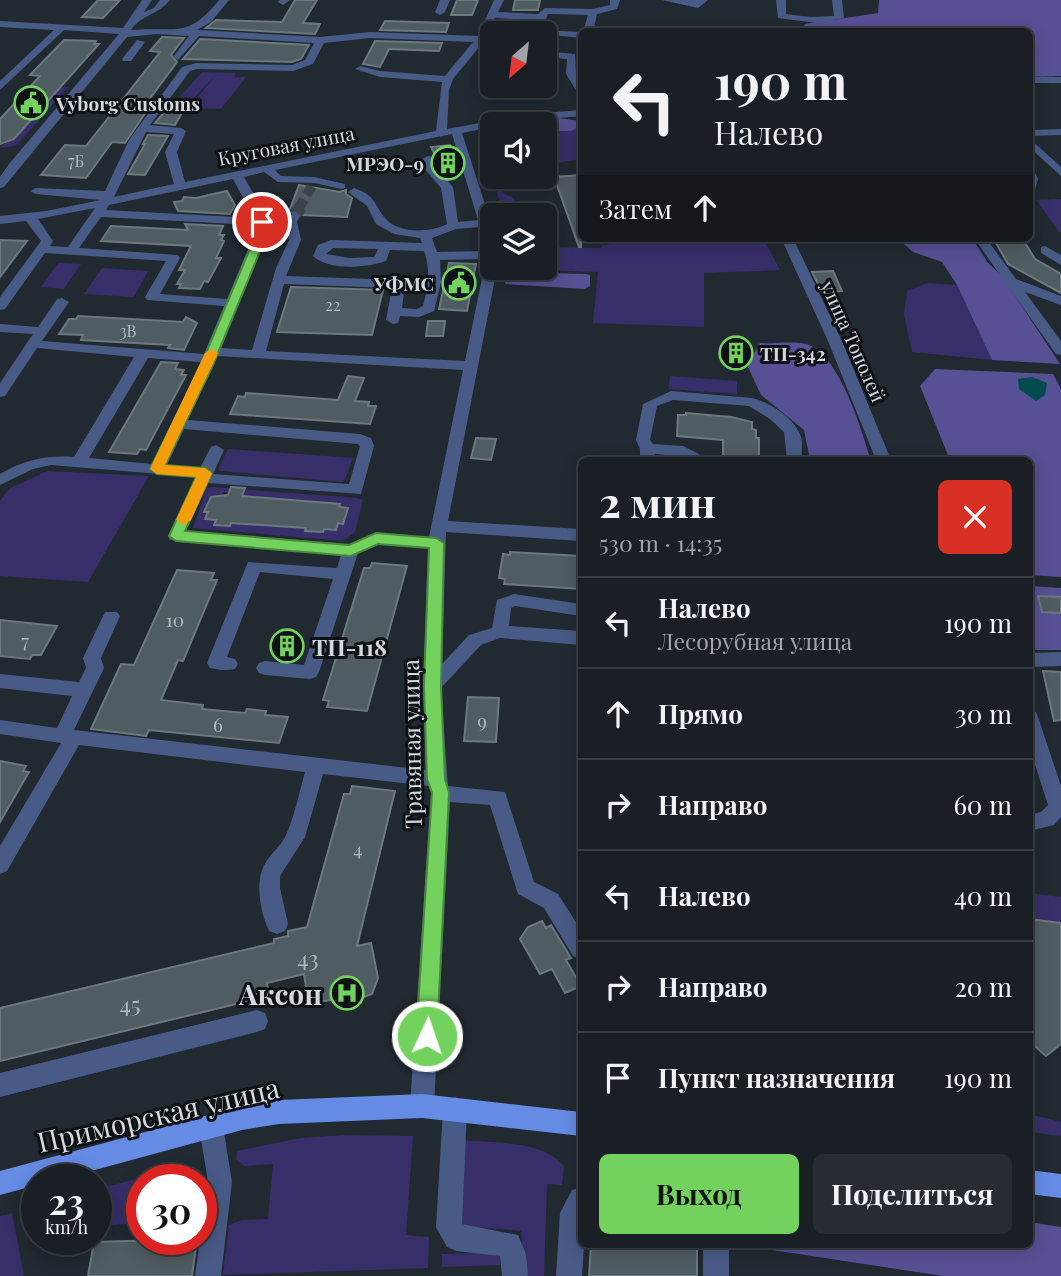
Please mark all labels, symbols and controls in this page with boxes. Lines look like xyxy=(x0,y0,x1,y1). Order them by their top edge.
north arrow xyxy=(480,21,556,98)
map controls xyxy=(480,21,557,280)
text: 190 m xyxy=(714,47,847,112)
icon: left xyxy=(599,56,690,147)
public building icon: Vyborg Customs xyxy=(12,84,50,122)
place label: Vyborg Customs xyxy=(55,90,200,116)
text: Налево xyxy=(714,110,823,153)
button: sound xyxy=(480,112,557,189)
street label: Круговая улица xyxy=(216,119,357,171)
building icon: МРЭО-9 xyxy=(429,144,467,182)
house number: 7Б xyxy=(68,150,84,171)
place label: МРЭО-9 xyxy=(346,150,424,176)
icon: ahead xyxy=(686,189,724,227)
text: Затем xyxy=(599,191,672,226)
pin xyxy=(232,192,292,252)
icon: arrive xyxy=(243,203,281,241)
button: layers xyxy=(480,203,557,280)
public building icon: УФМС xyxy=(440,264,478,302)
place label: УФМС xyxy=(373,270,434,296)
street label: улица Тополей xyxy=(815,275,892,406)
house number: 22 xyxy=(325,294,341,315)
house number: 3В xyxy=(119,320,137,341)
building icon: ТП-342 xyxy=(717,334,755,372)
place label: ТП-342 xyxy=(760,340,826,366)
text: 2 мин xyxy=(599,473,716,529)
button: close xyxy=(938,480,1012,554)
text: 530 m · 14:35 xyxy=(599,527,722,558)
text: Налево xyxy=(658,590,751,625)
icon: left xyxy=(599,604,637,642)
text: 190 m xyxy=(944,605,1012,640)
house number: 10 xyxy=(166,606,184,632)
text: Лесорубная улица xyxy=(658,625,852,656)
house number: 7 xyxy=(21,627,29,653)
building icon: ТП-118 xyxy=(268,627,306,665)
place label: ТП-118 xyxy=(312,631,387,662)
street label: Травяная улица xyxy=(394,658,428,829)
icon: ahead xyxy=(599,695,637,733)
text: Прямо xyxy=(658,696,743,731)
text: 30 m xyxy=(955,696,1012,731)
house number: 9 xyxy=(477,707,487,733)
house number: 6 xyxy=(213,711,223,737)
icon: right xyxy=(599,786,637,824)
text: Направо xyxy=(658,787,767,822)
text: 60 m xyxy=(953,787,1012,822)
house number: 4 xyxy=(353,835,363,861)
icon: left xyxy=(599,877,637,915)
text: Налево xyxy=(658,878,751,913)
text: 40 m xyxy=(954,878,1012,913)
house number: 43 xyxy=(297,942,319,973)
icon: right xyxy=(599,968,637,1006)
text: Направо xyxy=(658,969,767,1004)
text: 20 m xyxy=(954,969,1012,1004)
hospital icon: Аксон xyxy=(328,974,366,1012)
place label: Аксон xyxy=(238,975,322,1012)
house number: 45 xyxy=(120,988,140,1019)
position arrow xyxy=(390,999,464,1073)
icon: arrive xyxy=(599,1059,637,1097)
text: Пункт назначения xyxy=(658,1060,895,1095)
text: 190 m xyxy=(944,1060,1012,1095)
street label: Приморская улица xyxy=(33,1068,283,1160)
button: Выход xyxy=(599,1154,799,1234)
button: Поделиться xyxy=(813,1154,1012,1234)
speed limit sign: 30 xyxy=(126,1164,217,1255)
text: 23 xyxy=(49,1177,84,1224)
text: km/h xyxy=(45,1215,88,1239)

